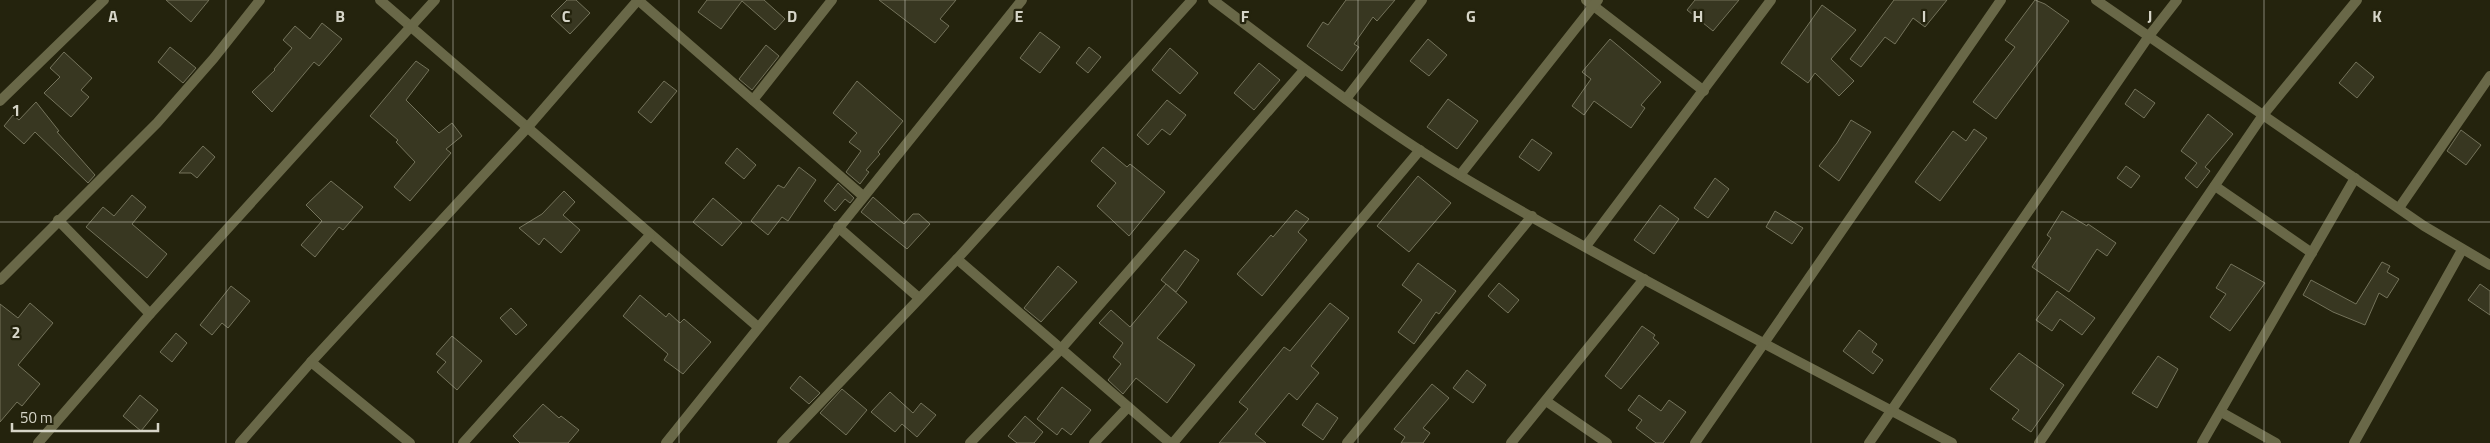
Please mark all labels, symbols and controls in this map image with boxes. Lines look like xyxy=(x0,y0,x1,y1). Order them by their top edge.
text: A xyxy=(108,4,118,28)
text: B xyxy=(335,4,345,28)
text: C xyxy=(562,4,571,28)
text: D xyxy=(787,4,797,28)
text: E xyxy=(1015,4,1024,28)
text: F xyxy=(1241,4,1250,28)
text: G xyxy=(1466,4,1476,28)
text: H xyxy=(1693,4,1703,28)
text: I xyxy=(1922,4,1926,28)
text: J xyxy=(2148,4,2152,28)
text: K xyxy=(2372,4,2382,28)
text: 1 xyxy=(12,98,20,122)
text: 2 xyxy=(12,320,20,344)
scale bar xyxy=(12,400,159,432)
text: 50 m xyxy=(20,406,53,429)

